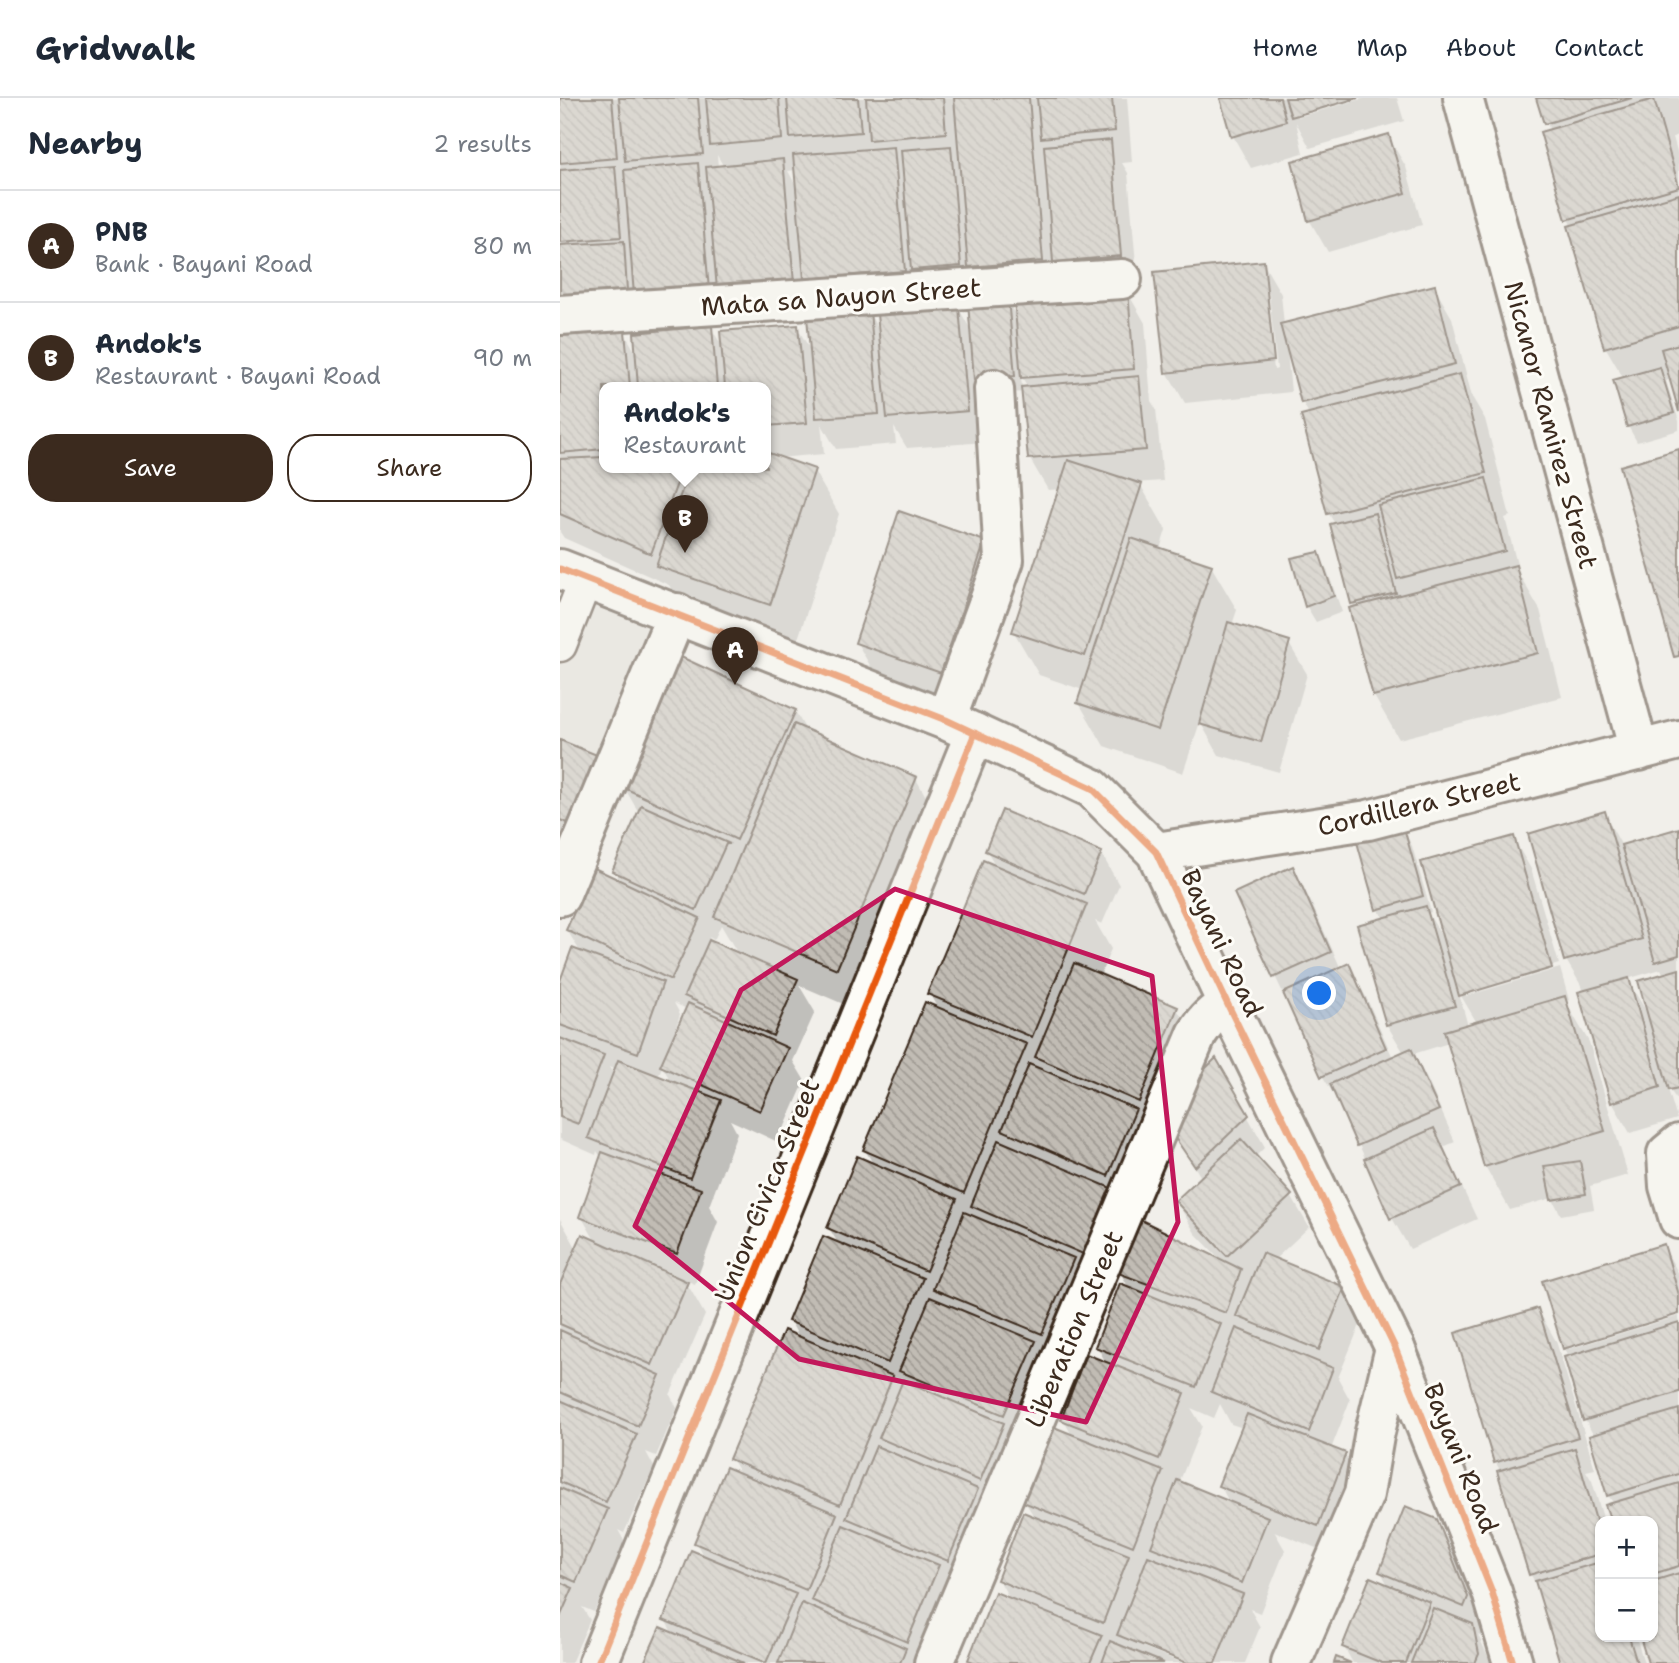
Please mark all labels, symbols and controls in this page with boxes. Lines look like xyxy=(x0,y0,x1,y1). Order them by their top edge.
text: Gridwalk xyxy=(35,26,196,71)
text: Home xyxy=(1252,32,1318,64)
text: Map xyxy=(1356,32,1408,64)
text: About xyxy=(1446,32,1516,64)
text: Contact xyxy=(1554,32,1644,64)
text: Nearby xyxy=(28,123,143,164)
text: 2 results xyxy=(433,129,532,159)
text: PNB xyxy=(95,214,148,249)
text: A xyxy=(42,231,60,261)
text: 80 m xyxy=(473,231,532,261)
text: Bank · Bayani Road xyxy=(95,249,313,279)
street label: Mata sa Nayon Street xyxy=(700,269,982,324)
street label: Nicanor Ramirez Street xyxy=(1496,277,1607,573)
text: Andok's xyxy=(95,326,202,361)
text: B xyxy=(44,343,58,373)
text: 90 m xyxy=(472,343,532,373)
text: Restaurant · Bayani Road xyxy=(95,361,381,391)
popup xyxy=(599,382,771,473)
text: Andok's xyxy=(623,395,730,430)
text: Restaurant xyxy=(623,430,747,460)
button: Save xyxy=(28,434,273,502)
button: Share xyxy=(287,434,532,502)
pin: B xyxy=(662,495,708,553)
pin: A xyxy=(712,627,758,685)
street label: Cordillera Street xyxy=(1314,763,1524,844)
street label: Bayani Road xyxy=(1173,863,1272,1022)
your location xyxy=(1302,976,1336,1010)
street label: Union Civica Street xyxy=(706,1073,827,1307)
street label: Liberation Street xyxy=(1016,1225,1131,1433)
street label: Bayani Road xyxy=(1415,1378,1507,1538)
map controls xyxy=(1595,1516,1658,1642)
button: + xyxy=(1595,1516,1658,1579)
button: − xyxy=(1595,1579,1658,1642)

